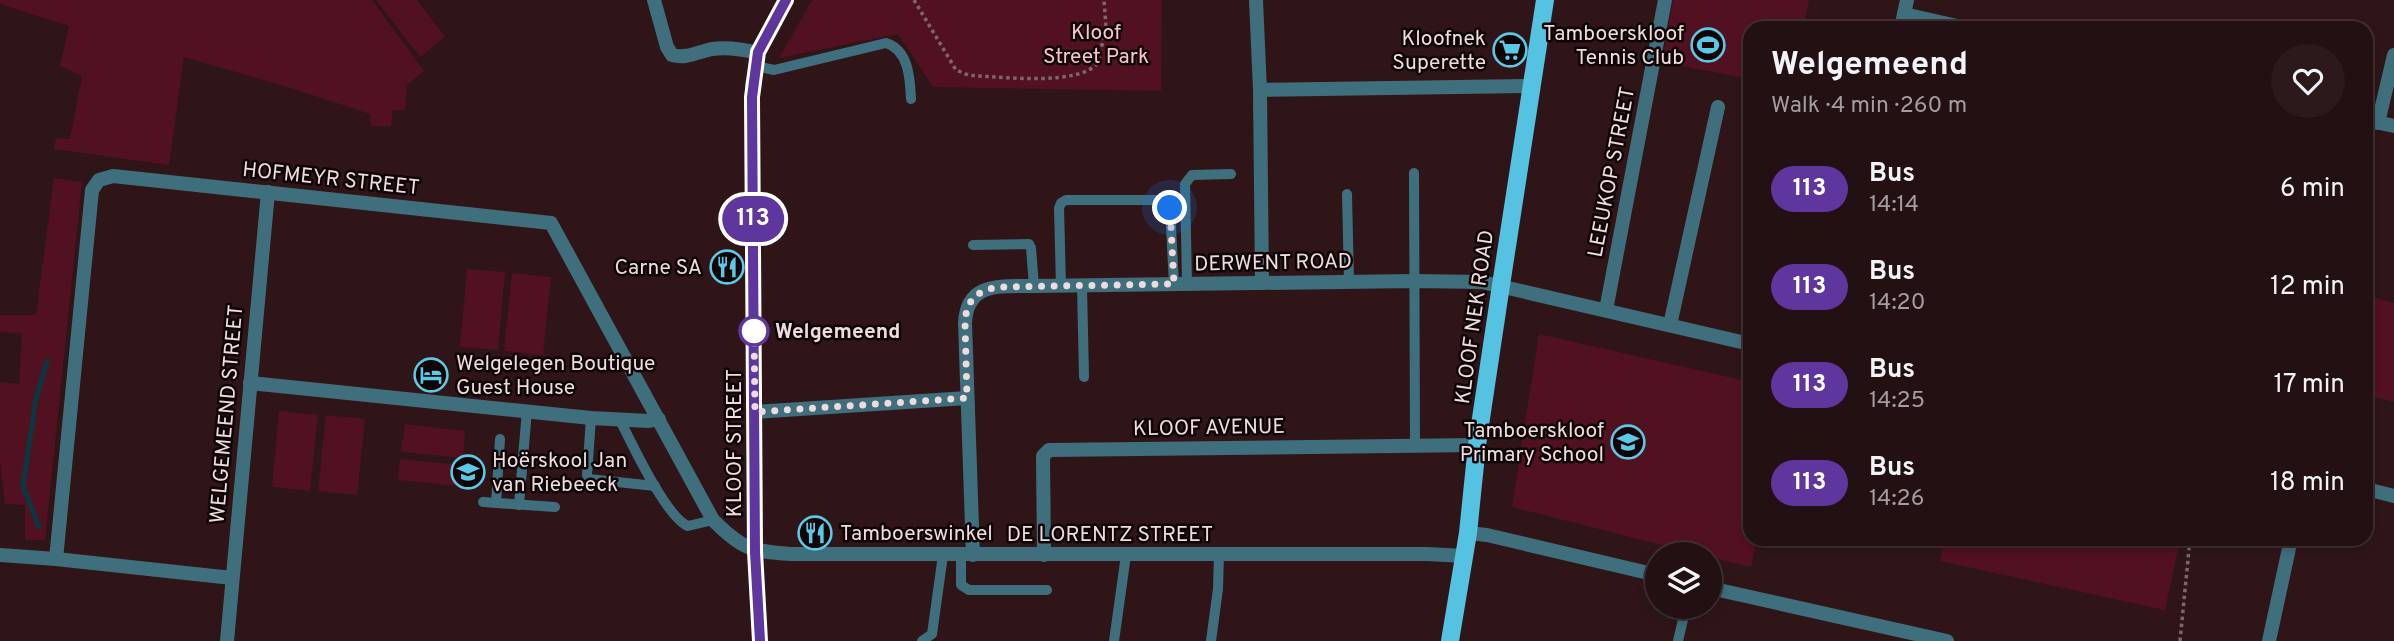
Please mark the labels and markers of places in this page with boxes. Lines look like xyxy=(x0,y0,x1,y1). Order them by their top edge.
place label: Tamboerskloof Tennis Club xyxy=(1543,21,1684,72)
place label: Kloofnek Superette xyxy=(1392,26,1486,77)
sports icon: Tamboerskloof Tennis Club xyxy=(1689,26,1727,64)
supermarket icon: Kloofnek Superette xyxy=(1491,31,1529,69)
restaurant icon: Carne SA xyxy=(708,248,746,286)
place label: Carne SA xyxy=(614,255,702,282)
marker: Welgemeend xyxy=(739,316,769,346)
place label: Welgemeend xyxy=(775,319,900,346)
place label: Welgelegen Boutique Guest House xyxy=(456,351,655,402)
hotel icon: Welgelegen Boutique Guest House xyxy=(412,356,450,394)
place label: Tamboerskloof Primary School xyxy=(1460,418,1604,469)
school or university icon: Tamboerskloof Primary School xyxy=(1609,423,1647,461)
place label: Hoërskool Jan van Riebeeck xyxy=(492,448,627,499)
school or university icon: Hoërskool Jan van Riebeeck xyxy=(449,453,487,491)
restaurant icon: Tamboerswinkel xyxy=(796,514,834,552)
place label: Tamboerswinkel xyxy=(840,521,993,548)

